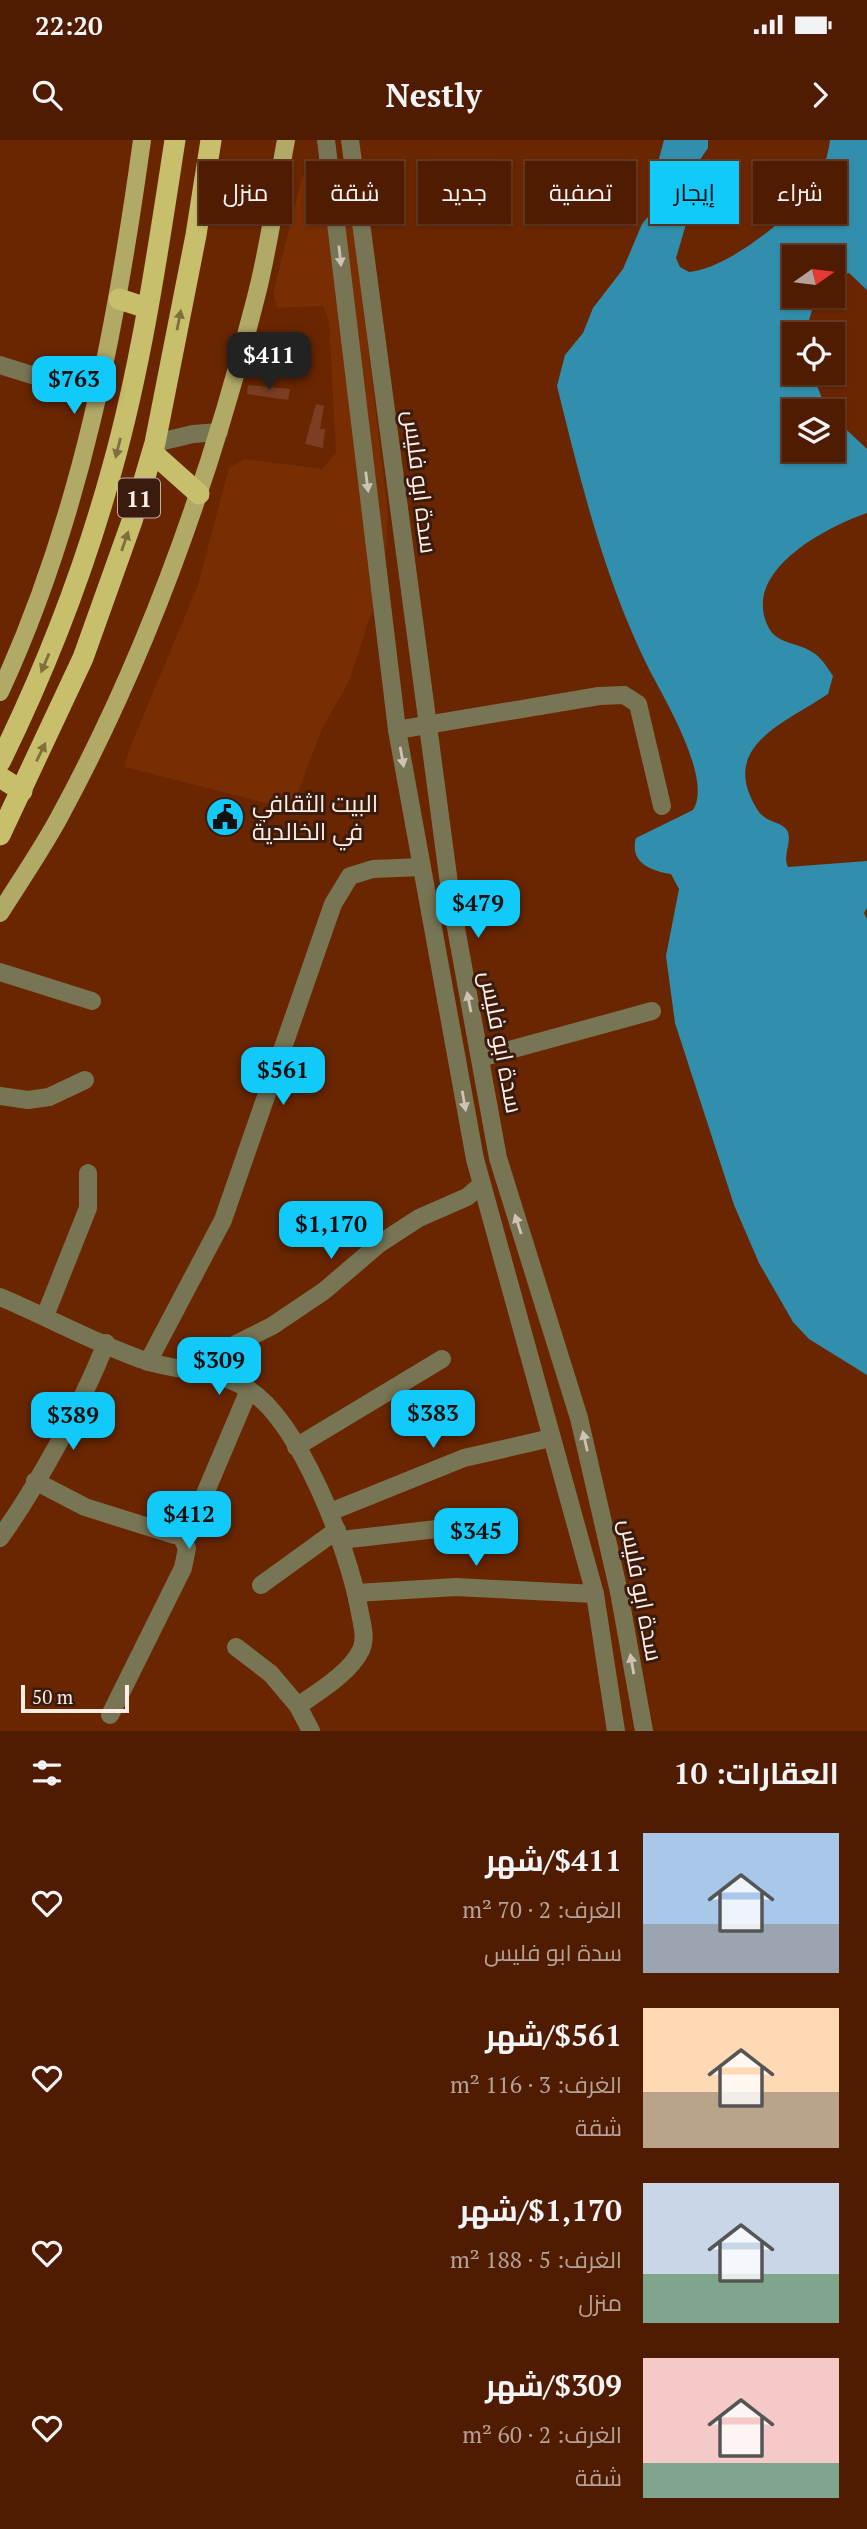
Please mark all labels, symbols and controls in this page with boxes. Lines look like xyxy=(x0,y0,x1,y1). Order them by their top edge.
text: 22:20 xyxy=(35,8,103,42)
text: Nestly xyxy=(385,74,482,116)
icon: search xyxy=(28,76,66,114)
icon: forward xyxy=(801,76,839,114)
chip: منزل xyxy=(199,161,292,224)
chip: شقة xyxy=(306,161,404,224)
chip: جديد xyxy=(418,161,511,224)
chip: تصفية xyxy=(525,161,636,224)
chip: إيجار xyxy=(650,161,739,224)
chip: شراء xyxy=(753,161,847,224)
north arrow xyxy=(782,245,845,308)
map controls xyxy=(782,245,845,462)
one-way arrow xyxy=(335,246,346,268)
one-way arrow xyxy=(174,309,185,331)
button: locate xyxy=(782,322,845,385)
pin: $411 xyxy=(228,332,310,392)
text: $411 xyxy=(243,339,295,370)
pin: $763 xyxy=(33,356,115,416)
text: $763 xyxy=(48,363,100,394)
button: layers xyxy=(782,399,845,462)
street label: سدة ابو فليس xyxy=(396,409,446,555)
one-way arrow xyxy=(112,437,123,459)
one-way arrow xyxy=(361,472,372,494)
road number: 11 xyxy=(118,478,160,518)
one-way arrow xyxy=(120,530,131,551)
one-way arrow xyxy=(40,653,51,674)
one-way arrow xyxy=(35,742,47,762)
one-way arrow xyxy=(397,746,408,768)
place label: البيت الثقافي في الخالدية xyxy=(252,787,378,851)
public building icon: البيت الثقافي في الخالدية xyxy=(204,796,246,838)
pin: $479 xyxy=(437,880,519,940)
text: $479 xyxy=(452,887,504,918)
street label: سدة ابو فليس xyxy=(473,968,531,1116)
one-way arrow xyxy=(464,991,475,1013)
pin: $561 xyxy=(242,1048,324,1107)
text: $561 xyxy=(257,1054,309,1085)
one-way arrow xyxy=(459,1090,470,1112)
pin: $1,170 xyxy=(274,1202,388,1261)
text: $1,170 xyxy=(295,1208,367,1239)
one-way arrow xyxy=(512,1213,523,1234)
pin: $309 xyxy=(178,1338,260,1397)
text: $309 xyxy=(193,1344,245,1375)
pin: $383 xyxy=(392,1390,474,1450)
pin: $389 xyxy=(32,1392,114,1452)
text: $383 xyxy=(407,1397,459,1428)
text: $389 xyxy=(47,1399,99,1430)
one-way arrow xyxy=(579,1430,590,1452)
pin: $412 xyxy=(148,1492,230,1551)
text: $412 xyxy=(163,1498,215,1529)
pin: $345 xyxy=(435,1508,517,1568)
text: $345 xyxy=(450,1515,502,1546)
street label: سدة ابو فليس xyxy=(613,1516,671,1664)
one-way arrow xyxy=(626,1653,637,1675)
scale bar xyxy=(21,1682,130,1714)
text: 50 m xyxy=(32,1684,73,1709)
text: العقارات: 10 xyxy=(673,1753,839,1793)
icon: filters xyxy=(28,1754,66,1792)
text: $411/شهر xyxy=(485,1840,622,1880)
icon: home xyxy=(699,1861,783,1945)
icon: heart xyxy=(28,1884,66,1922)
text: الغرف: 2 · 70 m² xyxy=(462,1894,622,1925)
text: سدة ابو فليس xyxy=(484,1937,622,1968)
text: $561/شهر xyxy=(485,2015,622,2055)
icon: home xyxy=(699,2036,783,2120)
icon: heart xyxy=(28,2059,66,2097)
text: الغرف: 3 · 116 m² xyxy=(450,2069,622,2100)
text: شقة xyxy=(575,2112,622,2143)
text: $1,170/شهر xyxy=(459,2190,622,2230)
icon: home xyxy=(699,2211,783,2295)
icon: heart xyxy=(28,2234,66,2272)
text: الغرف: 5 · 188 m² xyxy=(450,2244,622,2275)
text: منزل xyxy=(578,2287,622,2318)
text: $309/شهر xyxy=(485,2365,622,2405)
icon: home xyxy=(699,2386,783,2470)
icon: heart xyxy=(28,2409,66,2447)
text: الغرف: 2 · 60 m² xyxy=(462,2419,622,2450)
text: شقة xyxy=(575,2462,622,2493)

